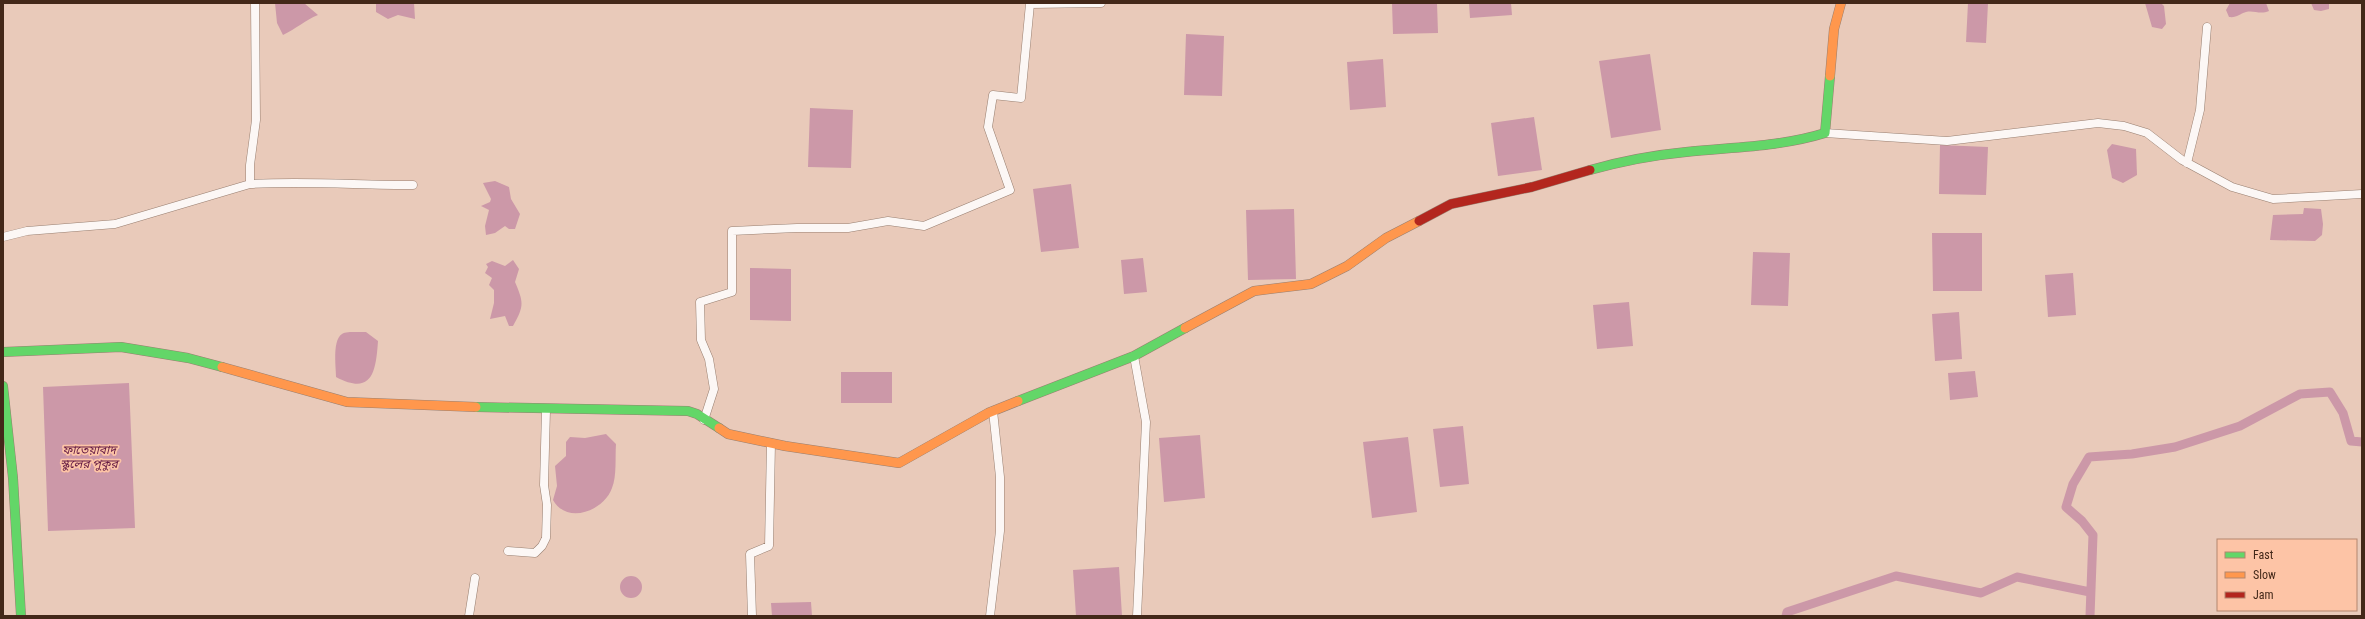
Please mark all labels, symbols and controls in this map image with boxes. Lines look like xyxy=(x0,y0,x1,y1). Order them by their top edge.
water label: ফাতেয়াবাদ স্কুলের পুকুর xyxy=(60,443,121,471)
legend xyxy=(2217,539,2357,611)
text: Fast xyxy=(2253,548,2274,562)
text: Slow xyxy=(2253,568,2276,582)
text: Jam xyxy=(2253,588,2274,602)

